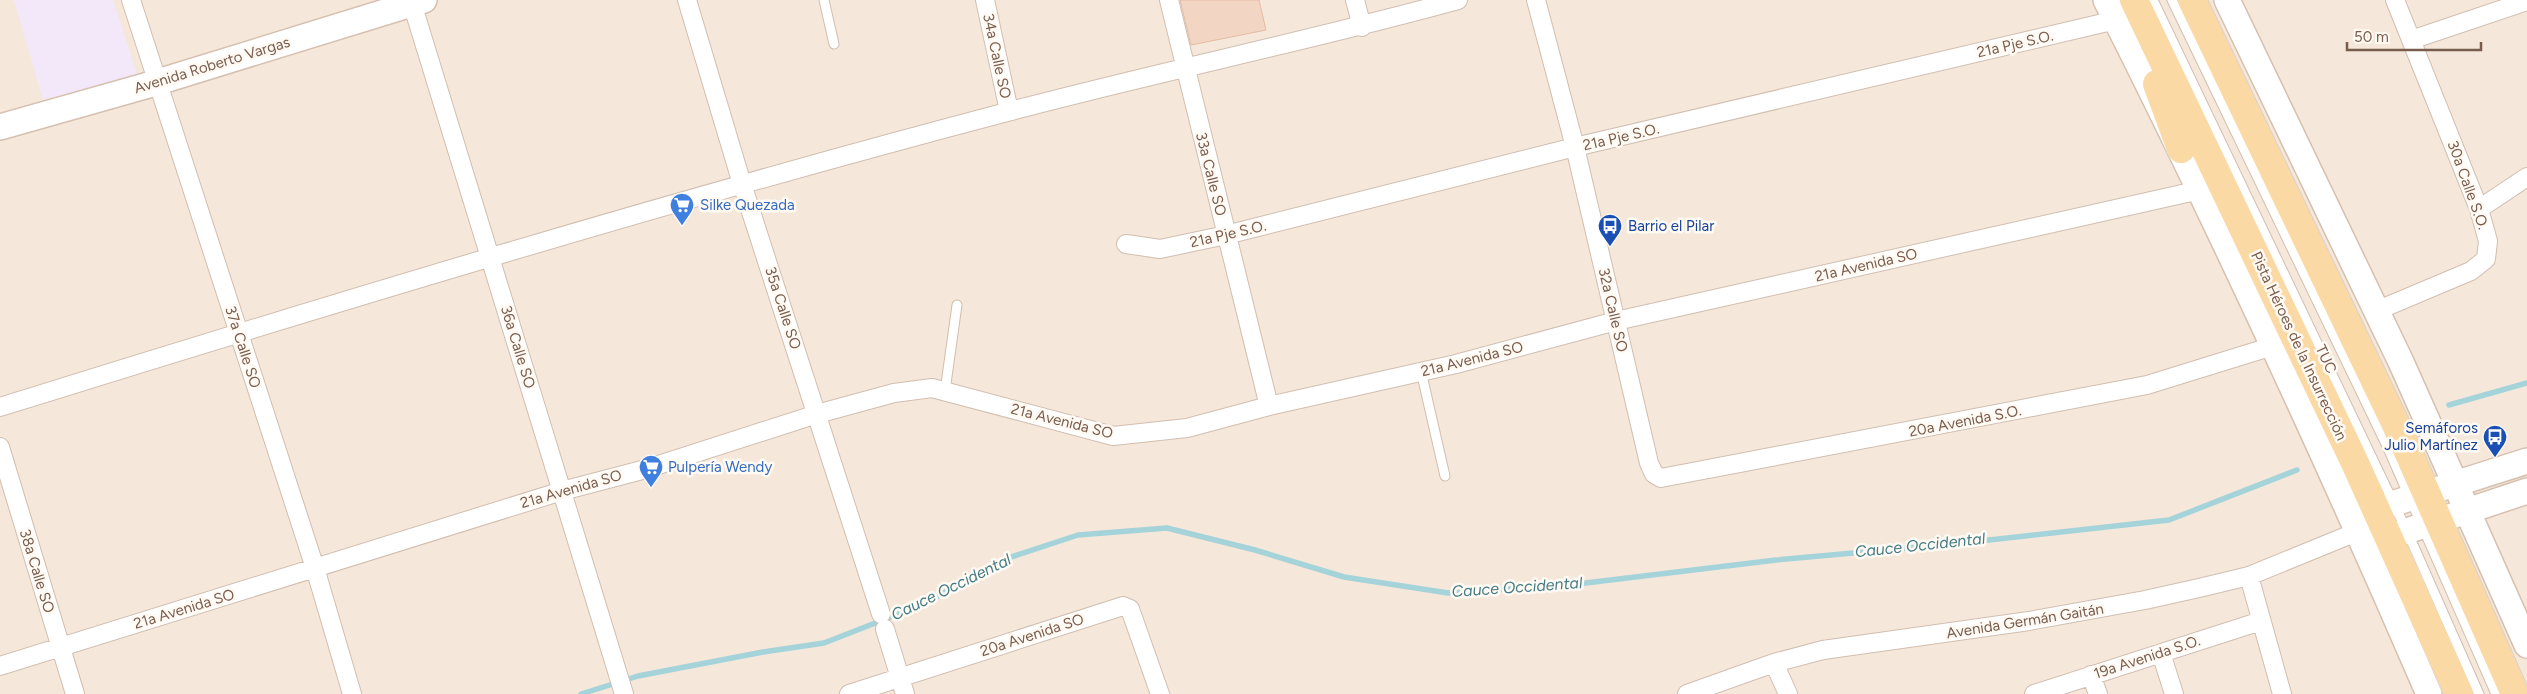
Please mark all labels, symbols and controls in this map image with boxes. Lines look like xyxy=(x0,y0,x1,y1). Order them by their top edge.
street label: 34a Calle SO xyxy=(979,12,1015,100)
scale bar xyxy=(2347,20,2481,52)
street label: 21a Pje S.O. xyxy=(1975,26,2055,62)
text: 50 m xyxy=(2354,28,2389,46)
street label: Avenida Roberto Vargas xyxy=(132,33,292,97)
street label: 21a Pje S.O. xyxy=(1581,119,1661,155)
street label: 33a Calle SO xyxy=(1192,130,1230,218)
street label: 30a Calle S.O. xyxy=(2444,138,2492,232)
supermarket icon: Silke Quezada xyxy=(669,192,695,226)
place label: Silke Quezada xyxy=(700,196,795,214)
bus stop icon: Barrio el Pilar xyxy=(1597,213,1623,247)
street label: 21a Pje S.O. xyxy=(1188,216,1268,252)
place label: Barrio el Pilar xyxy=(1628,217,1714,235)
street label: 21a Avenida SO xyxy=(1813,244,1919,286)
street label: Pista Héroes de la Insurrección xyxy=(2247,249,2351,443)
street label: 35a Calle SO xyxy=(761,264,805,352)
street label: 32a Calle SO xyxy=(1595,266,1631,354)
street label: 36a Calle SO xyxy=(497,303,539,391)
street label: 37a Calle SO xyxy=(221,304,265,390)
street label: 21a Avenida SO xyxy=(1419,338,1525,380)
street label: TUC xyxy=(2312,342,2341,376)
street label: 21a Avenida SO xyxy=(1009,400,1115,442)
street label: 20a Avenida S.O. xyxy=(1907,401,2023,441)
place label: Semáforos Julio Martínez xyxy=(2384,419,2478,454)
bus stop icon: Semáforos Julio Martínez xyxy=(2482,424,2508,458)
supermarket icon: Pulpería Wendy xyxy=(638,454,664,488)
place label: Pulpería Wendy xyxy=(668,458,772,476)
street label: 21a Avenida SO xyxy=(518,466,624,512)
street label: 38a Calle SO xyxy=(16,527,58,615)
water label: Cauce Occidental xyxy=(1854,529,1987,561)
water label: Cauce Occidental xyxy=(888,550,1014,624)
water label: Cauce Occidental xyxy=(1451,573,1583,601)
street label: 21a Avenida SO xyxy=(131,585,237,633)
street label: Avenida Germán Gaitán xyxy=(1945,600,2105,642)
street label: 20a Avenida SO xyxy=(978,610,1086,660)
street label: 19a Avenida S.O. xyxy=(2091,631,2203,683)

